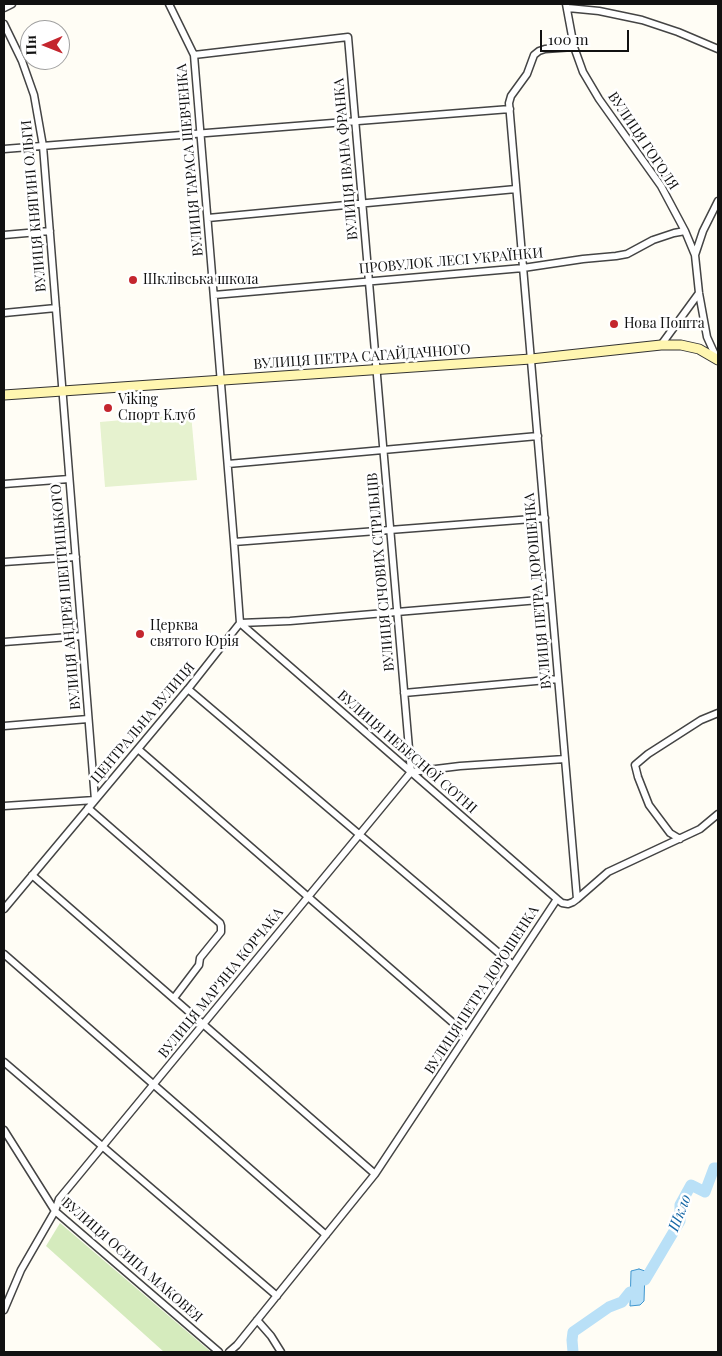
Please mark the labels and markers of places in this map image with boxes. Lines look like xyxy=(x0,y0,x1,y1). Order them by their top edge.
place label: Шклівська школа xyxy=(143,272,258,288)
marker: Шклівська школа xyxy=(127,274,139,286)
place label: Нова Пошта xyxy=(624,316,705,332)
marker: Нова Пошта xyxy=(608,318,620,330)
place label: Viking Спорт Клуб xyxy=(118,392,196,424)
marker: Viking Спорт Клуб xyxy=(102,402,114,414)
place label: Церква святого Юрія xyxy=(150,618,239,650)
marker: Церква святого Юрія xyxy=(134,628,146,640)

